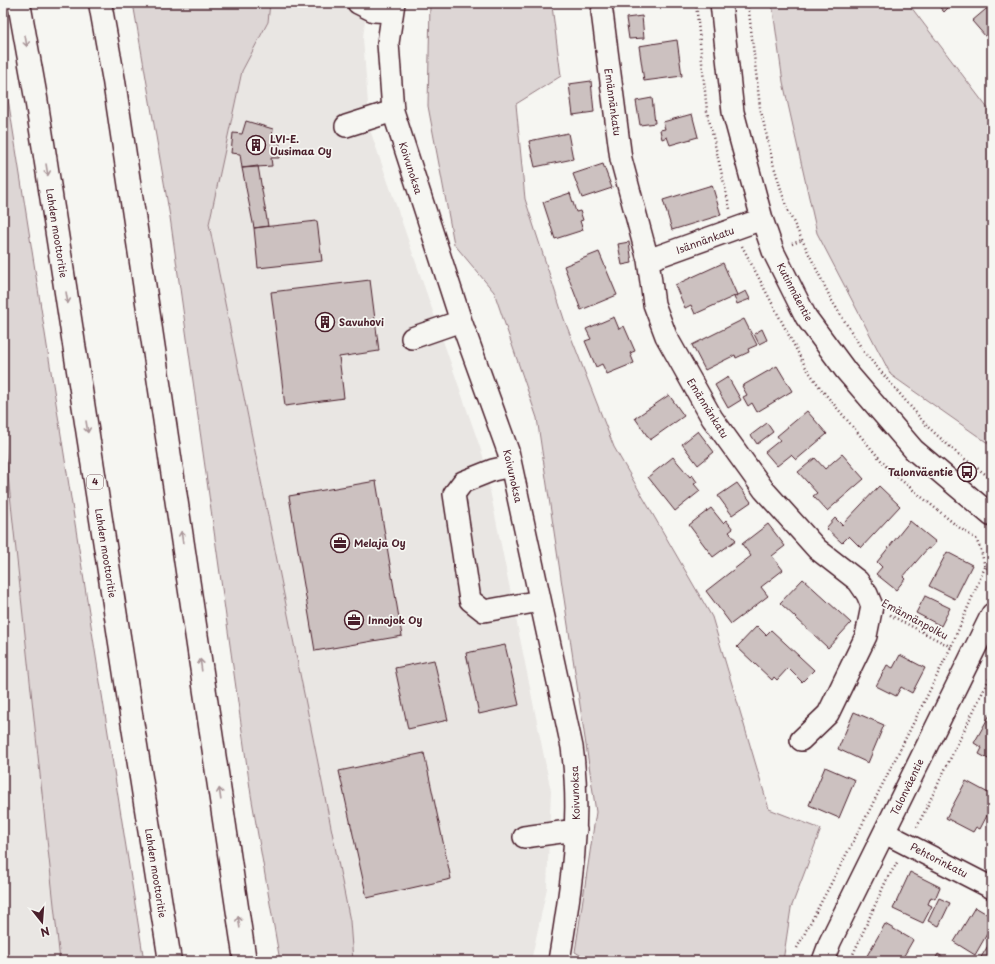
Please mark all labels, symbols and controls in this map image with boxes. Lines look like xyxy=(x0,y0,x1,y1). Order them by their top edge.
one-way arrow xyxy=(22,34,30,47)
street label: Emännänkatu xyxy=(601,67,626,137)
place label: LVI-E. Uusimaa Oy xyxy=(270,131,332,158)
building icon: LVI-E. Uusimaa Oy xyxy=(245,134,267,156)
street label: Koivunoksa xyxy=(396,140,427,197)
one-way arrow xyxy=(43,163,51,176)
street label: Lahden moottoritie xyxy=(43,187,72,279)
street label: Isännänkatu xyxy=(674,222,736,257)
street label: Kutinmäentie xyxy=(774,260,817,324)
one-way arrow xyxy=(63,291,71,304)
building icon: Savuhovi xyxy=(314,311,336,333)
place label: Savuhovi xyxy=(339,314,384,329)
street label: Emännänkatu xyxy=(684,375,733,441)
one-way arrow xyxy=(83,420,91,433)
street label: Koivunoksa xyxy=(500,448,527,505)
bus stop icon: Talonväentie xyxy=(956,461,978,483)
place label: Talonväentie xyxy=(888,464,954,479)
road number: 4 xyxy=(87,475,103,489)
street label: Lahden moottoritie xyxy=(92,507,121,599)
one-way arrow xyxy=(178,531,186,544)
office icon: Melaja Oy xyxy=(329,532,351,554)
place label: Melaja Oy xyxy=(354,535,406,550)
street label: Emännänpolku xyxy=(879,595,951,642)
office icon: Innojok Oy xyxy=(343,609,365,631)
place label: Innojok Oy xyxy=(368,612,423,627)
one-way arrow xyxy=(197,659,205,672)
street label: Talonväentie xyxy=(886,756,927,818)
street label: Koivunoksa xyxy=(566,765,583,820)
one-way arrow xyxy=(216,788,224,801)
street label: Lahden moottoritie xyxy=(142,827,171,919)
street label: Pehtorinkatu xyxy=(908,839,971,881)
north arrow xyxy=(22,902,62,942)
one-way arrow xyxy=(235,916,243,929)
text: N xyxy=(38,923,52,942)

